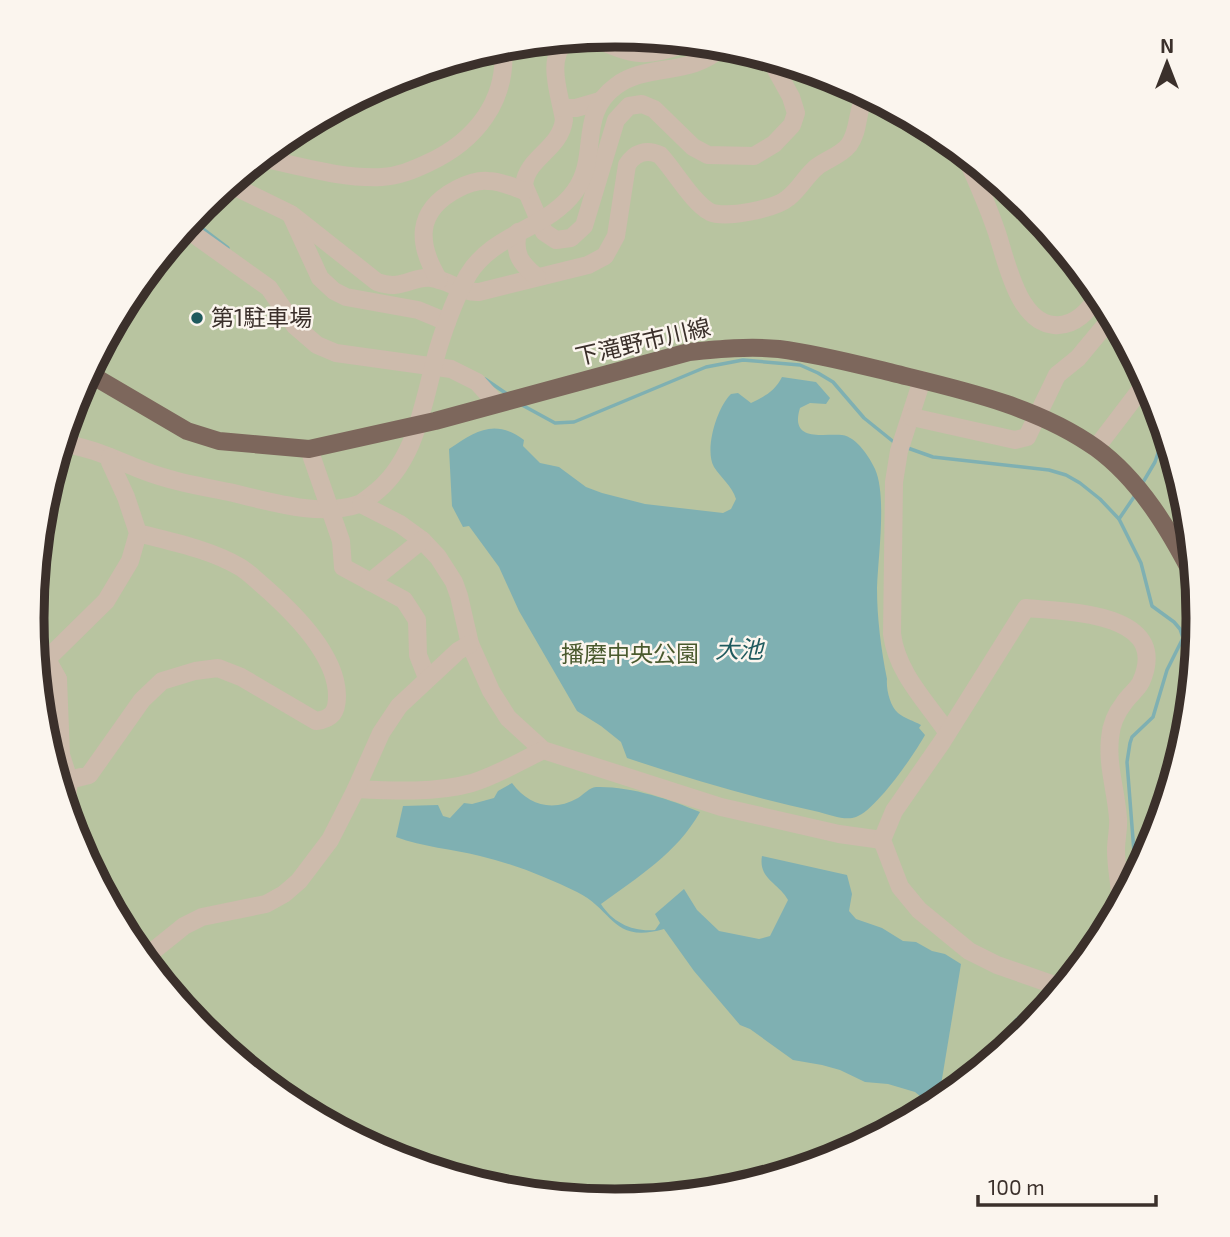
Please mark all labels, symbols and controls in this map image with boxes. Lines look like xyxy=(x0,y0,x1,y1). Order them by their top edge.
north arrow xyxy=(1132,28,1202,98)
text: N xyxy=(1160,34,1174,57)
place label: 第1駐車場 xyxy=(211,303,312,331)
marker: 第1駐車場 xyxy=(189,310,205,326)
street label: 下滝野市川線 xyxy=(572,312,713,370)
water label: 大池 xyxy=(715,634,765,663)
park label: 播磨中央公園 xyxy=(561,639,699,667)
scale bar xyxy=(978,1164,1156,1208)
text: 100 m xyxy=(988,1174,1045,1199)

